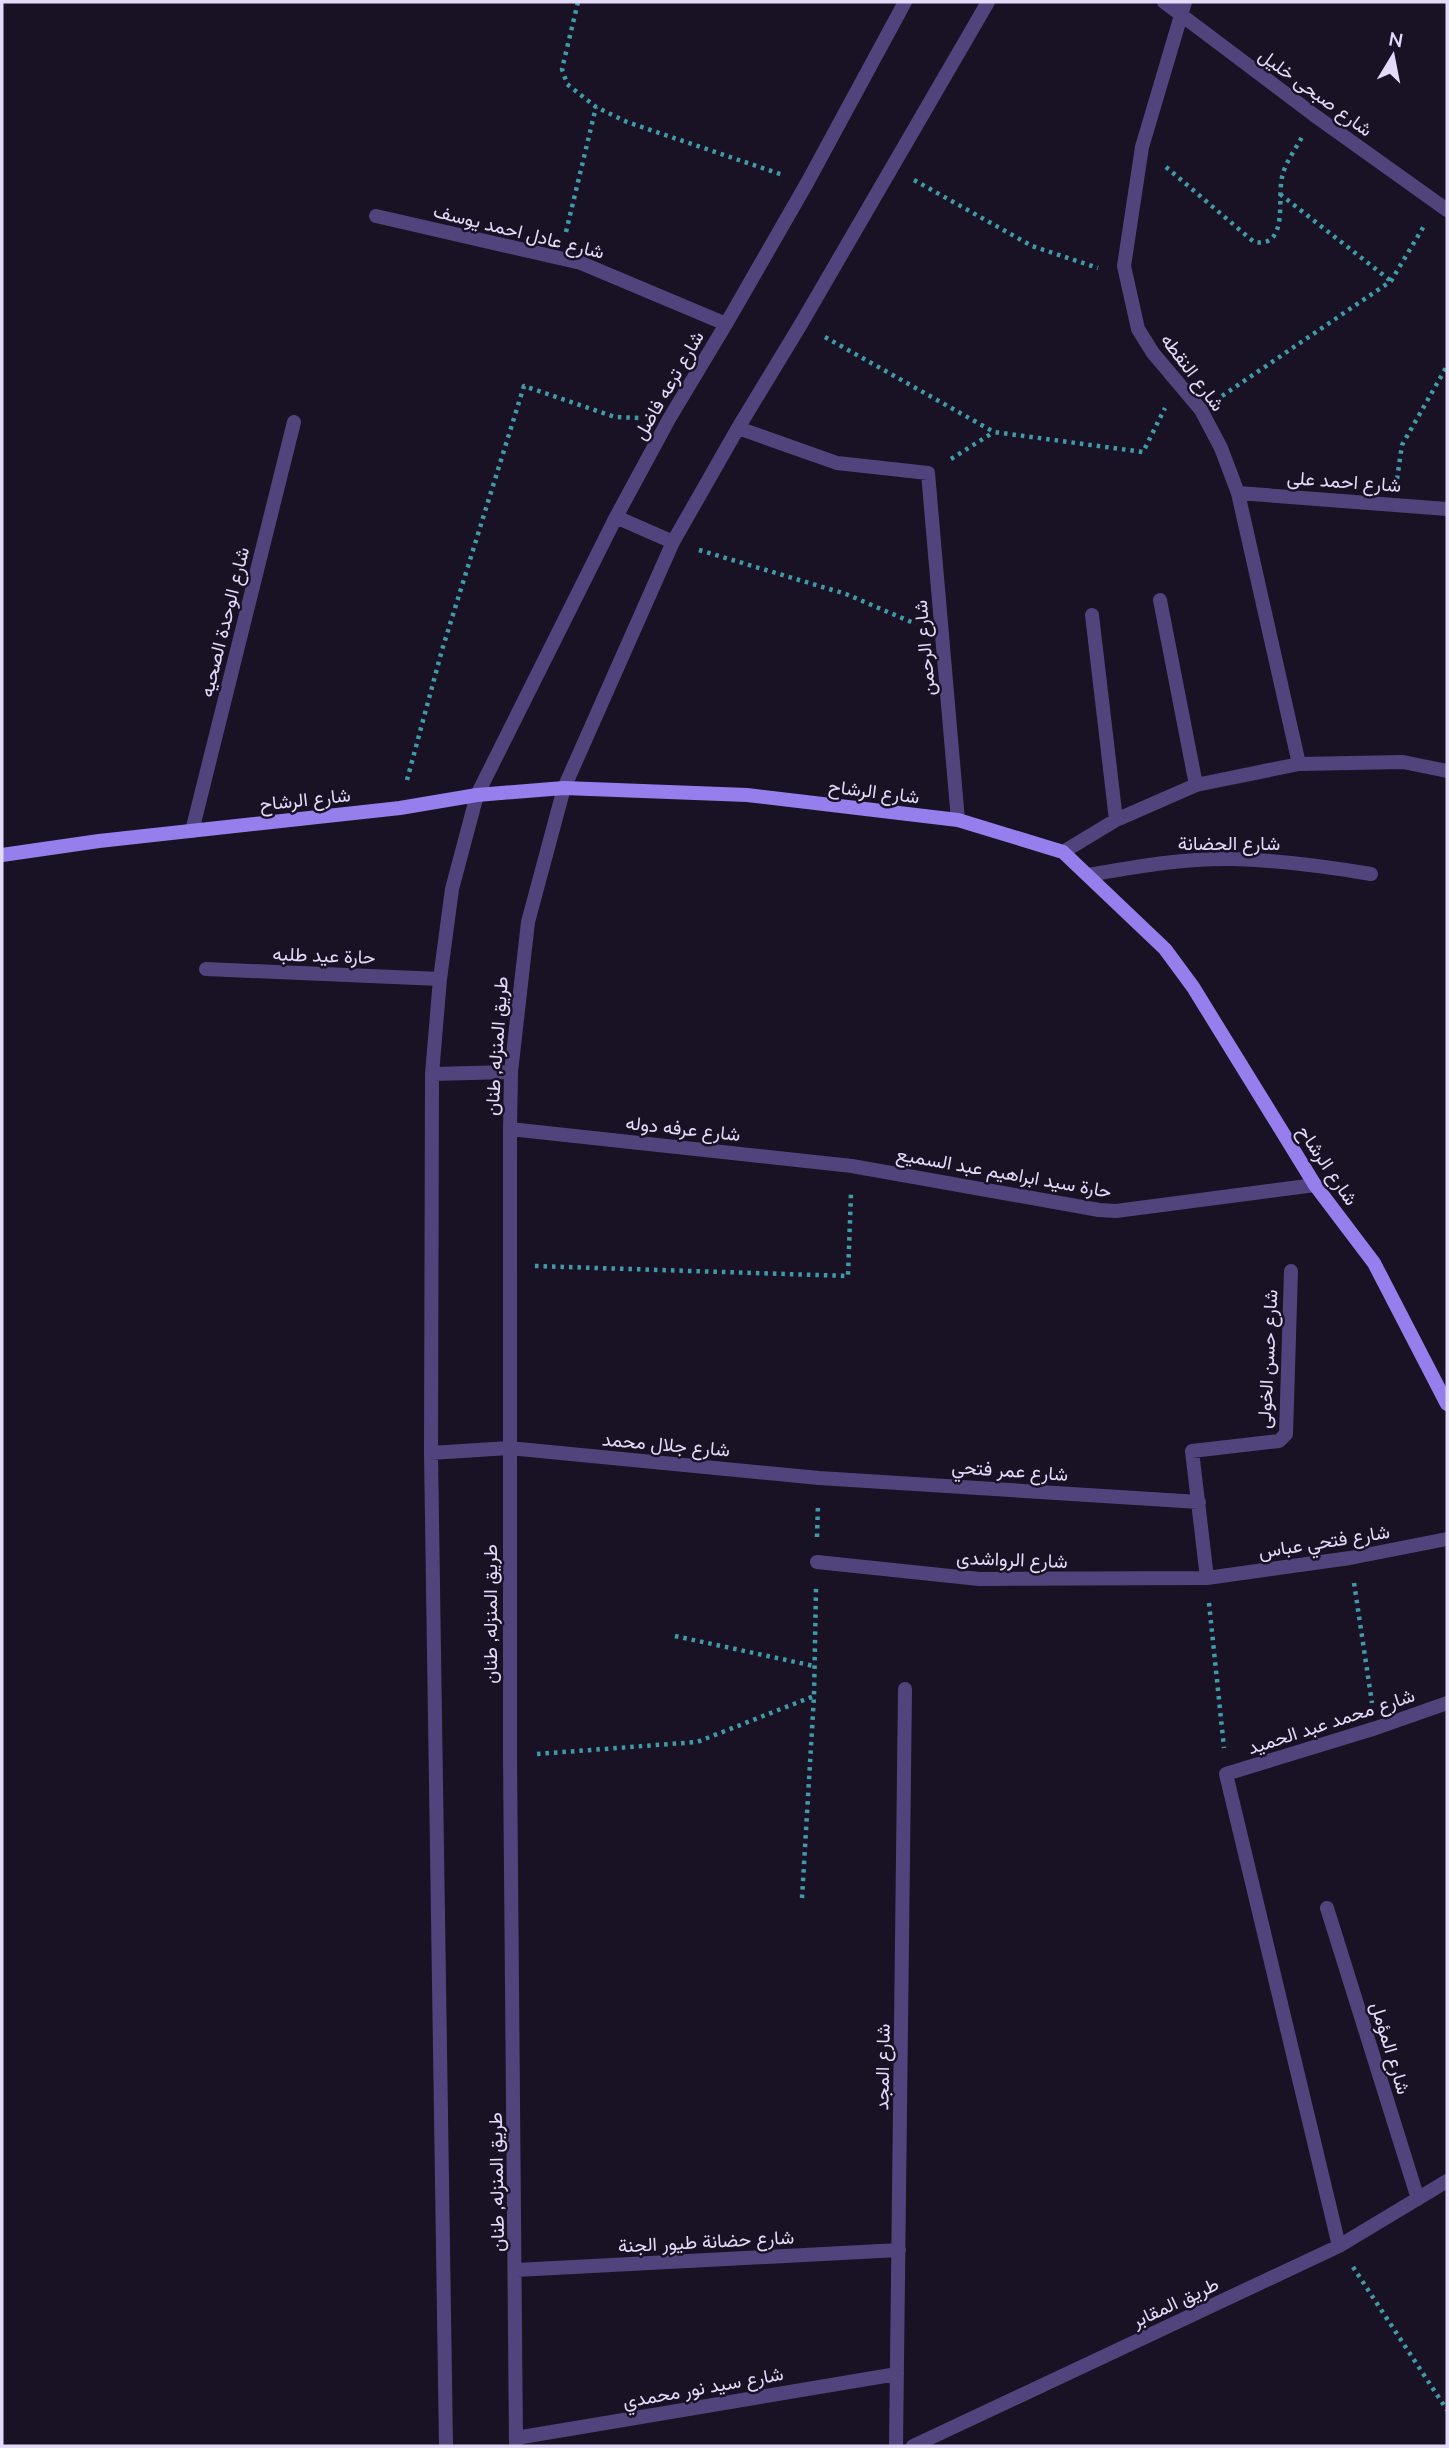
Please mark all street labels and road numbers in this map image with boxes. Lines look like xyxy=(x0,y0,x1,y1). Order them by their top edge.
street label: شارع صبحى خليل xyxy=(1253,43,1378,143)
street label: شارع عادل احمد يوسف xyxy=(431,198,607,266)
street label: شارع ترعه فاضل xyxy=(627,326,711,445)
street label: شارع النقطه xyxy=(1154,328,1230,417)
street label: شارع احمد على xyxy=(1286,465,1402,499)
street label: شارع الوحدة الصحيه xyxy=(194,544,256,700)
street label: شارع الرحمن xyxy=(908,599,942,697)
street label: شارع الرشاح xyxy=(827,774,921,810)
street label: شارع الرشاح xyxy=(258,782,352,818)
street label: شارع الحضانة xyxy=(1178,831,1280,857)
street label: حارة عيد طلبه xyxy=(272,941,376,971)
street label: طريق المنزله, طنان xyxy=(479,976,515,1117)
street label: شارع عرفه دوله xyxy=(624,1110,742,1148)
street label: شارع الرشاح xyxy=(1291,1120,1364,1211)
street label: حارة سيد ابراهيم عبد السميع xyxy=(894,1141,1114,1205)
street label: شارع حسن الخولى xyxy=(1251,1289,1285,1429)
street label: شارع جلال محمد xyxy=(601,1426,731,1464)
street label: شارع عمر فتحي xyxy=(951,1454,1069,1490)
street label: شارع فتحي عباس xyxy=(1257,1519,1392,1567)
street label: طريق المنزله, طنان xyxy=(478,1544,504,1684)
street label: شارع الرواشدى xyxy=(956,1545,1068,1575)
street label: شارع محمد عبد الحميد xyxy=(1244,1683,1418,1761)
street label: شارع المؤمل xyxy=(1364,1999,1416,2098)
street label: شارع المجد xyxy=(869,2023,897,2111)
street label: طريق المنزله, طنان xyxy=(483,2112,511,2252)
street label: شارع حضانة طيور الجنة xyxy=(617,2224,795,2260)
street label: طريق المقابر xyxy=(1127,2271,1223,2335)
street label: شارع سيد نور محمدي xyxy=(621,2361,786,2417)

